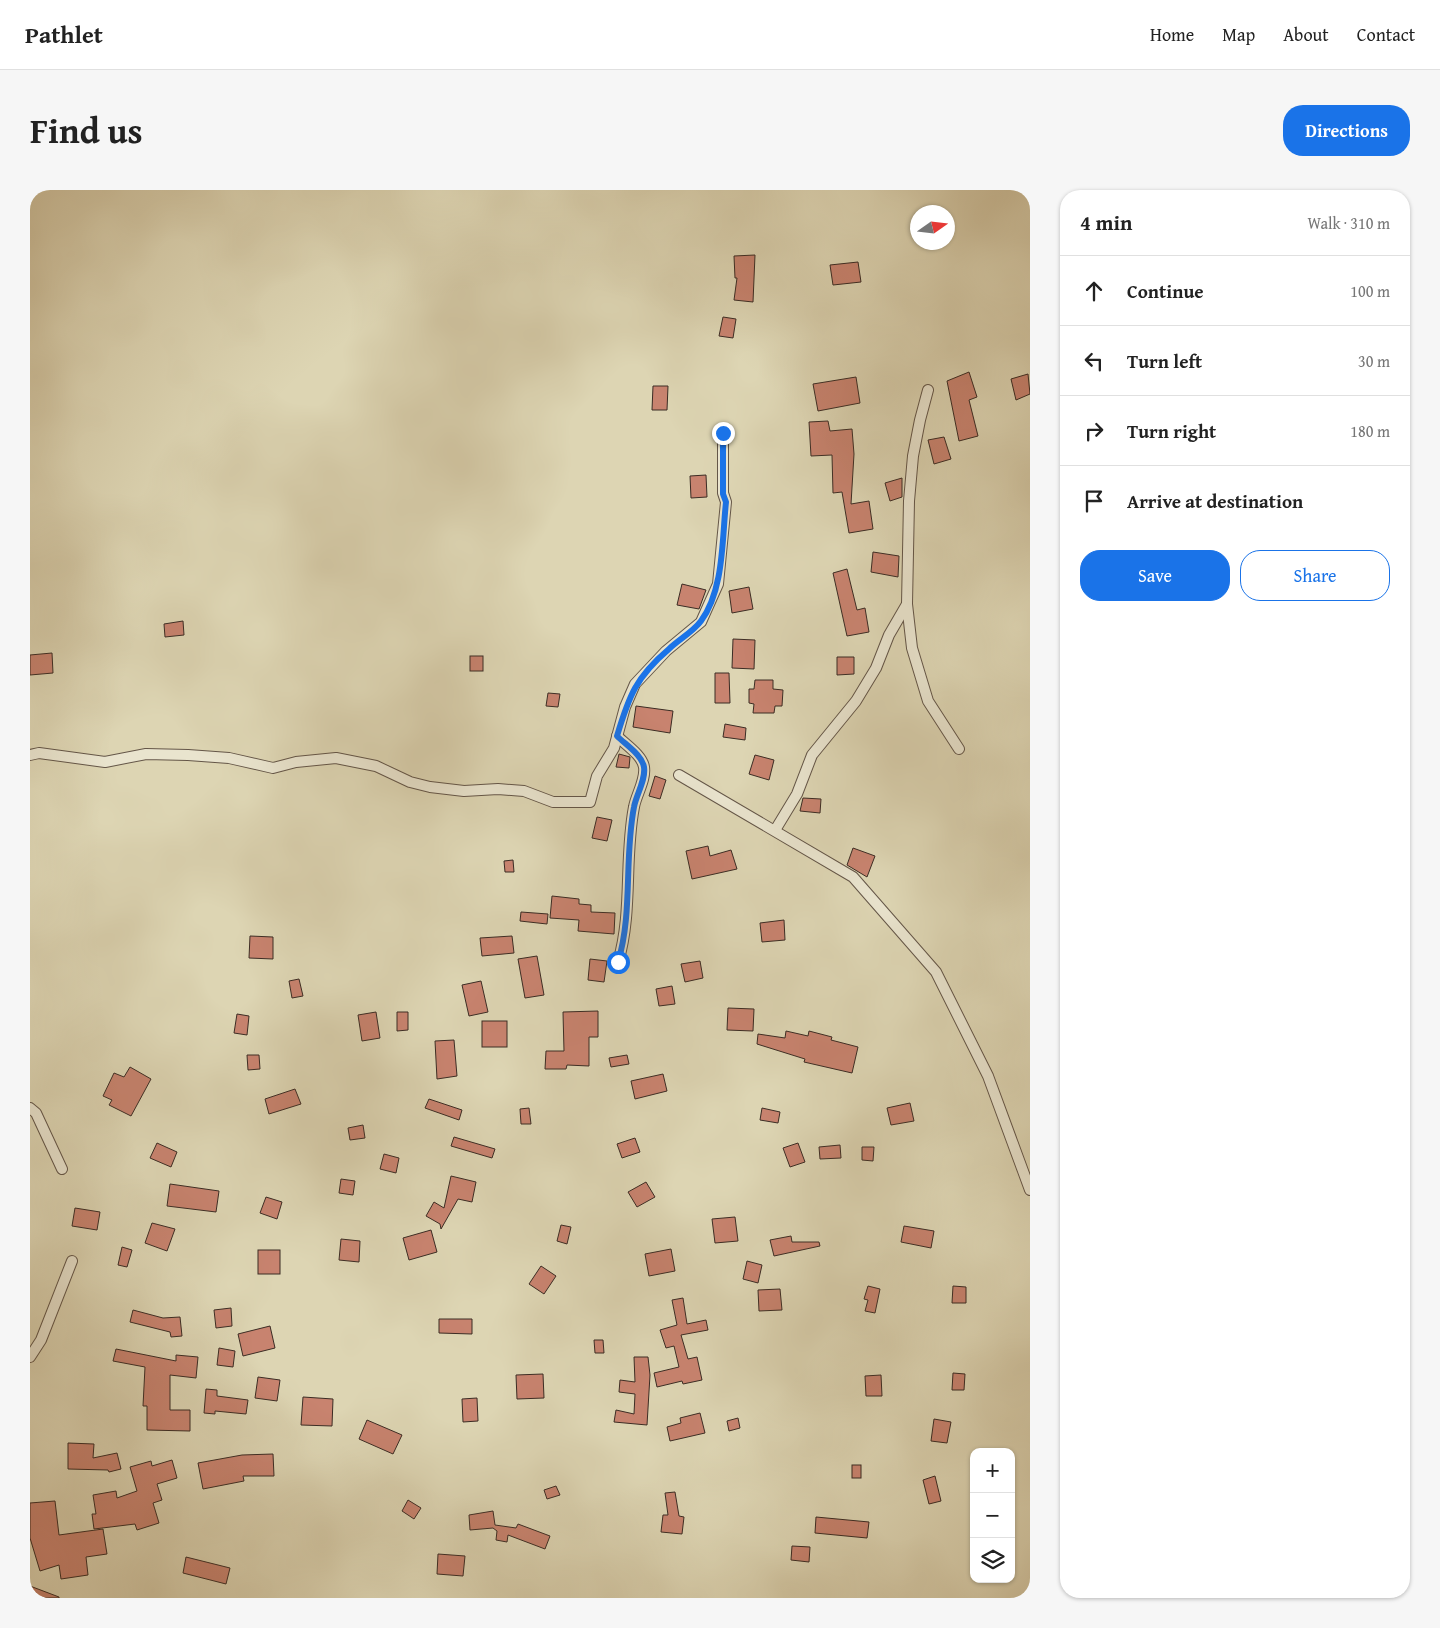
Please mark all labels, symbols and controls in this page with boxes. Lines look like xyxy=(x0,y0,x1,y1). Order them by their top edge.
text: Pathlet xyxy=(25,17,103,52)
text: Home xyxy=(1150,21,1194,48)
text: Map xyxy=(1222,21,1255,48)
text: About xyxy=(1283,21,1329,48)
text: Contact xyxy=(1357,21,1415,48)
text: Find us xyxy=(30,105,143,156)
button: Directions xyxy=(1283,105,1410,156)
north arrow xyxy=(910,205,955,250)
text: 4 min xyxy=(1080,207,1132,238)
text: Walk · 310 m xyxy=(1307,211,1390,235)
icon: ahead xyxy=(1080,277,1108,305)
text: Continue xyxy=(1127,277,1204,305)
text: 100 m xyxy=(1350,279,1390,303)
icon: left xyxy=(1080,347,1108,375)
text: Turn left xyxy=(1127,347,1202,375)
text: 30 m xyxy=(1358,349,1390,373)
icon: right xyxy=(1080,417,1108,445)
text: Turn right xyxy=(1127,417,1216,445)
text: 180 m xyxy=(1350,419,1390,443)
route end xyxy=(712,422,735,445)
icon: arrive xyxy=(1080,487,1108,515)
text: Arrive at destination xyxy=(1127,487,1303,515)
button: Save xyxy=(1080,550,1230,601)
button: Share xyxy=(1240,550,1390,601)
route start xyxy=(607,951,630,974)
map controls xyxy=(970,1448,1015,1583)
button: + xyxy=(970,1448,1015,1493)
button: − xyxy=(970,1493,1015,1538)
button: layers xyxy=(970,1538,1015,1583)

